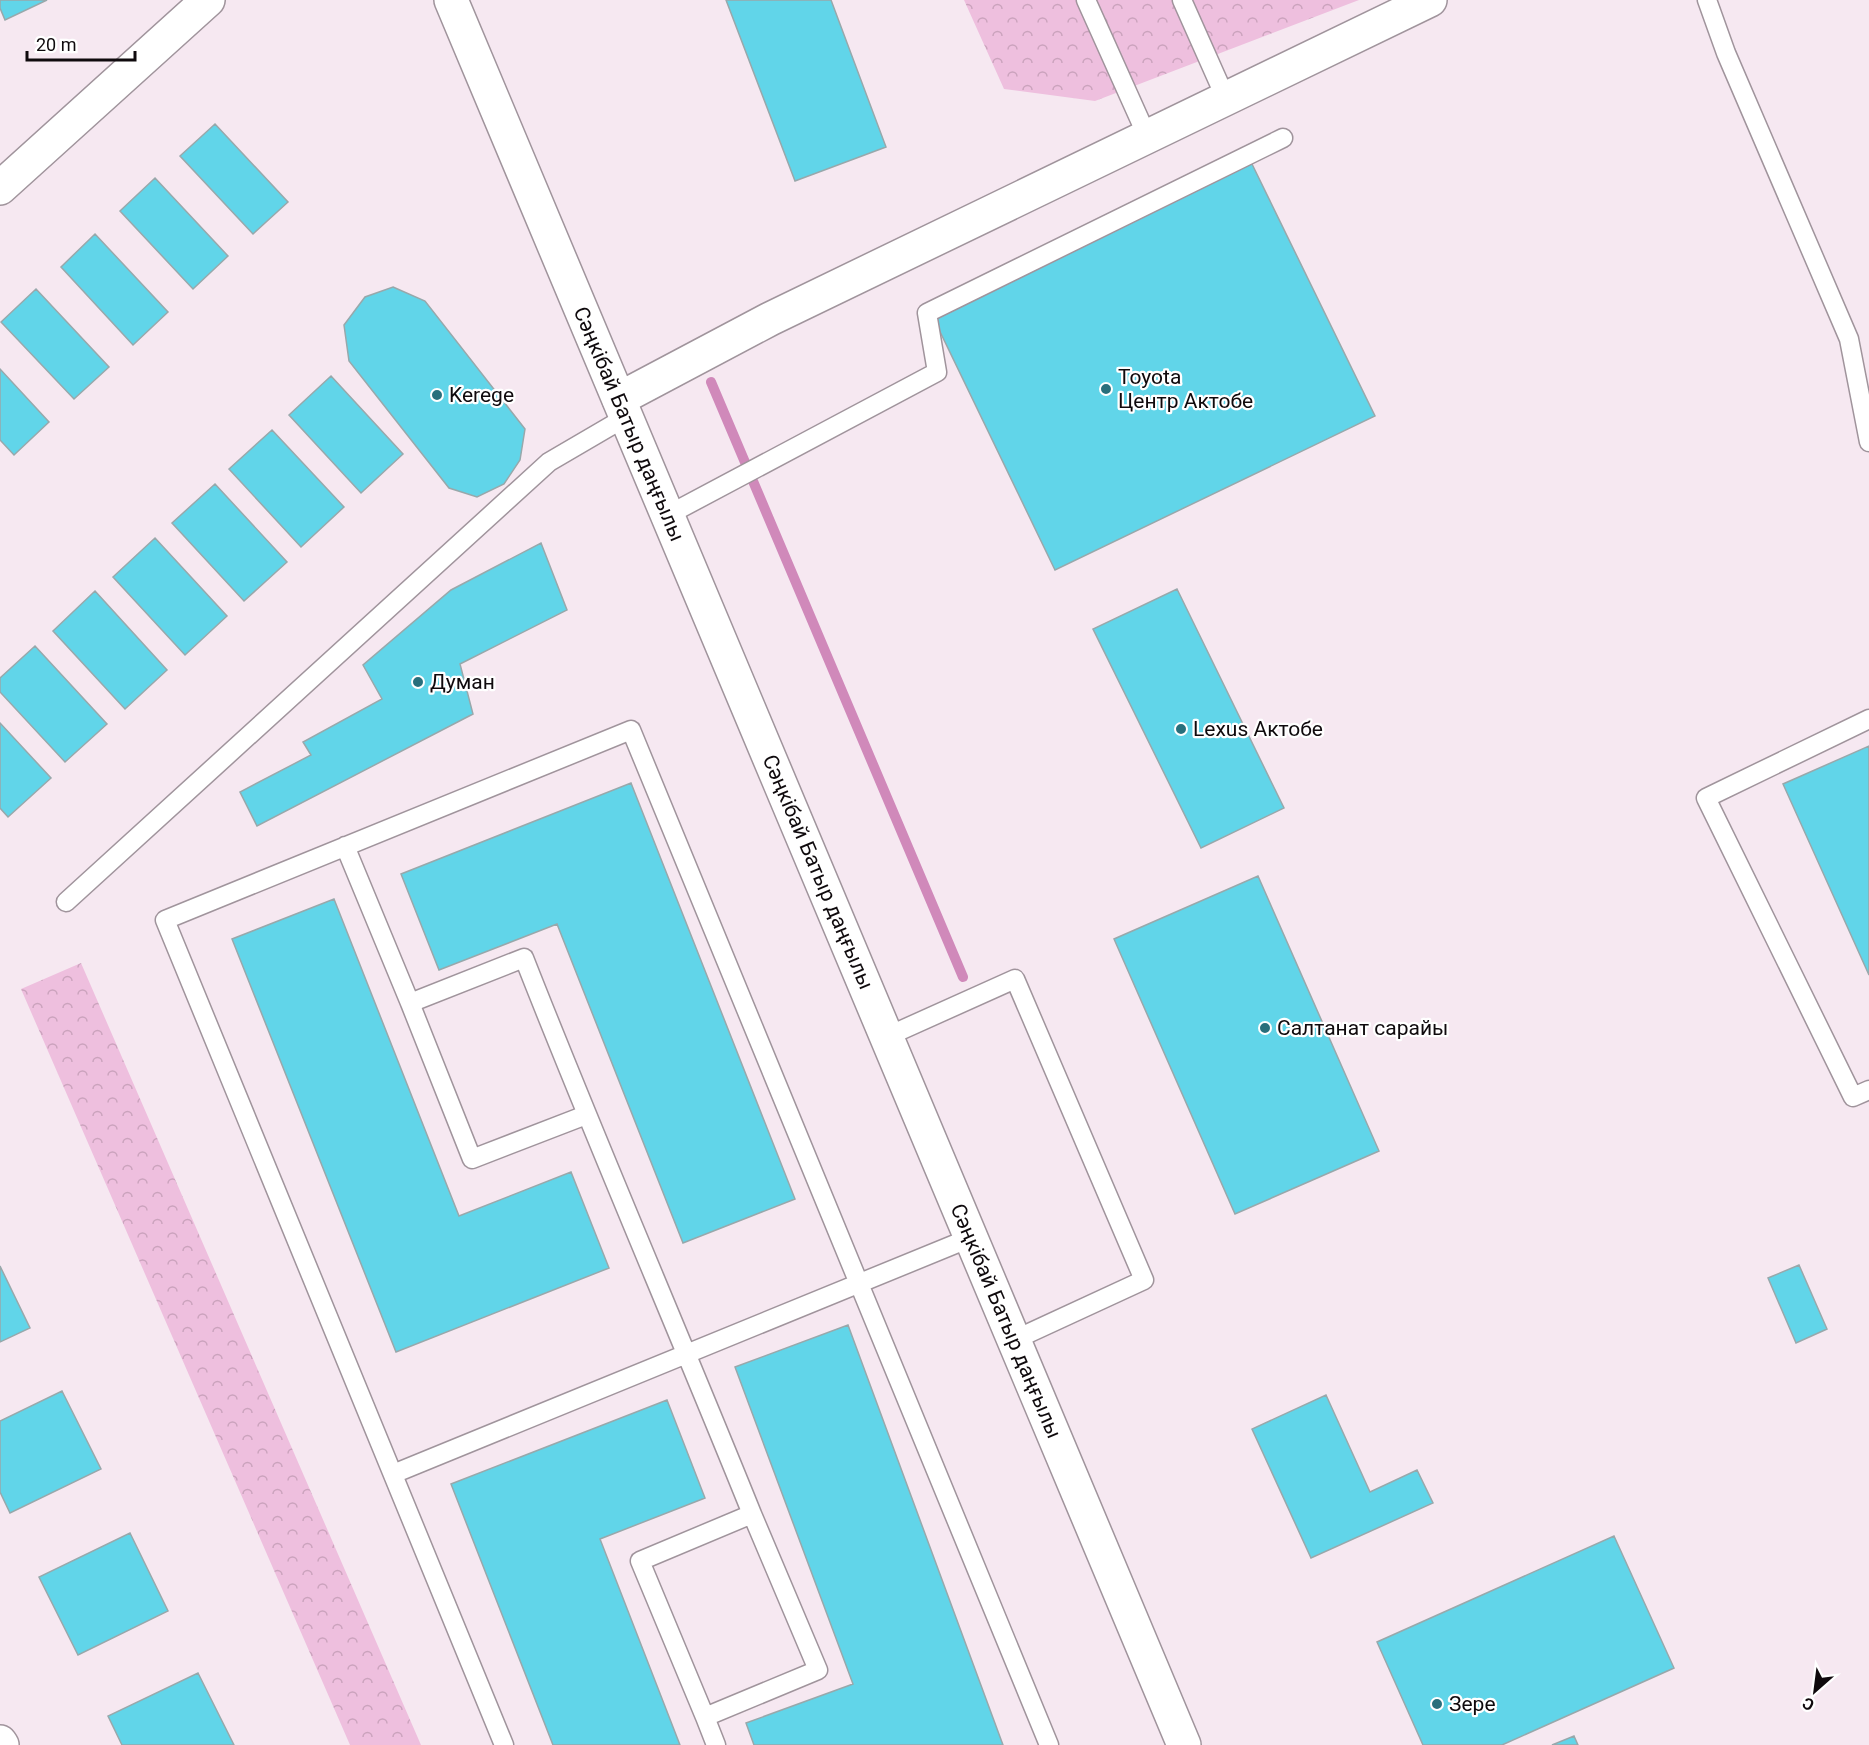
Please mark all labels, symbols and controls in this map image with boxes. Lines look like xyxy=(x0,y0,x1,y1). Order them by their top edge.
scale bar xyxy=(27,24,135,62)
text: 20 m xyxy=(36,34,76,55)
street label: Сәңкібай Батыр даңғылы xyxy=(569,303,689,545)
place label: Toyota Центр Актобе xyxy=(1118,365,1253,413)
marker: Toyota Центр Актобе xyxy=(1099,382,1113,396)
place label: Kerege xyxy=(449,383,514,407)
marker: Kerege xyxy=(430,388,444,402)
place label: Думан xyxy=(430,670,495,694)
marker: Думан xyxy=(411,675,425,689)
place label: Lexus Актобе xyxy=(1193,717,1323,741)
marker: Lexus Актобе xyxy=(1174,722,1188,736)
street label: Сәңкібай Батыр даңғылы xyxy=(758,751,878,993)
place label: Салтанат сарайы xyxy=(1277,1016,1448,1040)
marker: Салтанат сарайы xyxy=(1258,1021,1272,1035)
street label: Сәңкібай Батыр даңғылы xyxy=(946,1200,1066,1442)
north arrow xyxy=(1785,1661,1845,1721)
place label: Зере xyxy=(1449,1692,1496,1716)
text: С xyxy=(1799,1693,1817,1715)
marker: Зере xyxy=(1430,1697,1444,1711)

